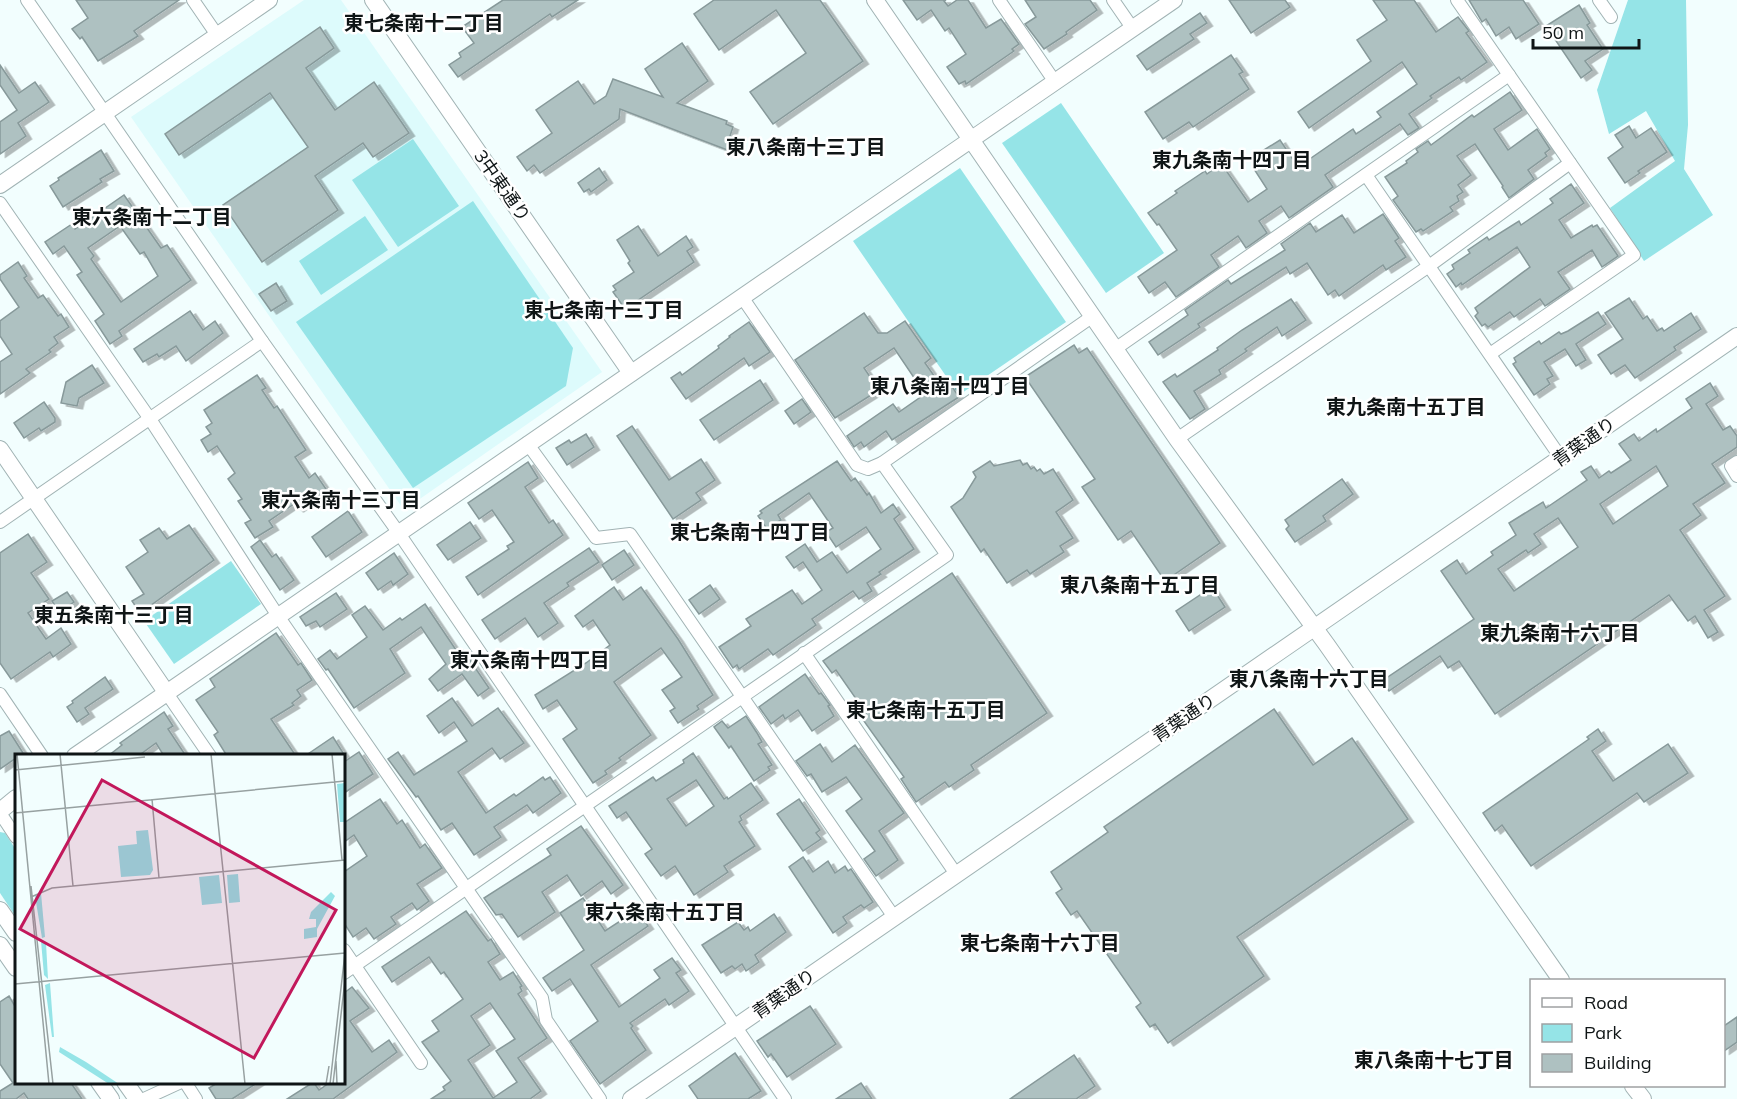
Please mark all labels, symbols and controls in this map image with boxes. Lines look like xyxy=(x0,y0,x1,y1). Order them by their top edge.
district label: 東七条南十二丁目 xyxy=(344,10,504,35)
scale bar xyxy=(1533,12,1640,50)
text: 50 m xyxy=(1542,21,1584,44)
district label: 東八条南十三丁目 xyxy=(726,134,886,159)
street label: 3中東通り xyxy=(469,145,536,226)
district label: 東九条南十四丁目 xyxy=(1152,147,1312,172)
district label: 東六条南十二丁目 xyxy=(72,204,232,229)
district label: 東七条南十三丁目 xyxy=(524,297,684,322)
district label: 東八条南十四丁目 xyxy=(870,373,1030,398)
district label: 東九条南十五丁目 xyxy=(1326,394,1486,419)
street label: 青葉通り xyxy=(1548,412,1620,472)
district label: 東六条南十三丁目 xyxy=(261,487,421,512)
district label: 東七条南十四丁目 xyxy=(670,519,830,544)
district label: 東八条南十五丁目 xyxy=(1060,572,1220,597)
district label: 東五条南十三丁目 xyxy=(34,602,194,627)
district label: 東九条南十六丁目 xyxy=(1480,620,1640,645)
district label: 東六条南十四丁目 xyxy=(450,647,610,672)
district label: 東八条南十六丁目 xyxy=(1229,666,1389,691)
street label: 青葉通り xyxy=(1147,688,1220,747)
district label: 東七条南十五丁目 xyxy=(846,697,1006,722)
inset map xyxy=(15,754,345,1084)
district label: 東六条南十五丁目 xyxy=(585,899,745,924)
district label: 東七条南十六丁目 xyxy=(960,930,1120,955)
street label: 青葉通り xyxy=(748,964,820,1024)
legend xyxy=(1530,979,1725,1087)
text: Road xyxy=(1584,991,1628,1014)
text: Park xyxy=(1584,1021,1623,1044)
district label: 東八条南十七丁目 xyxy=(1354,1047,1514,1072)
text: Building xyxy=(1584,1051,1652,1074)

